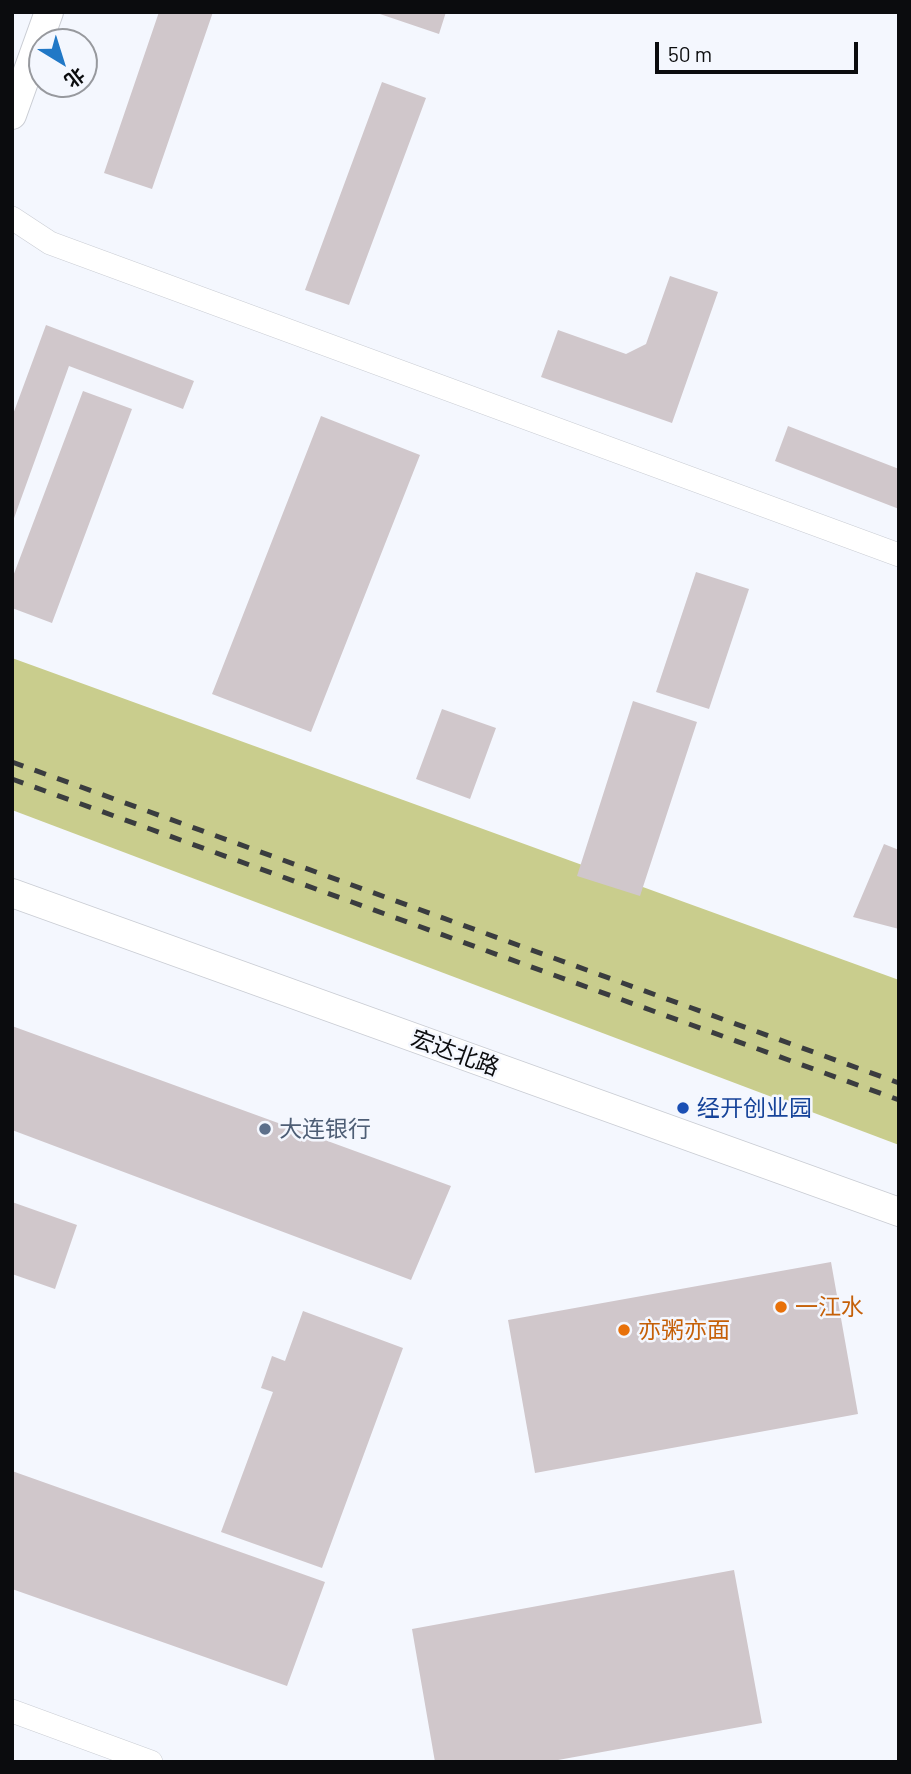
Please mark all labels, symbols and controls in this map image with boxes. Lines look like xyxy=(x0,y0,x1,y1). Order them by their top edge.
north arrow xyxy=(28,28,98,98)
scale bar xyxy=(659,28,862,72)
text: 50 m xyxy=(668,41,712,66)
text: 北 xyxy=(60,63,90,93)
street label: 宏达北路 xyxy=(407,1024,503,1082)
place label: 经开创业园 xyxy=(697,1094,812,1122)
marker: 经开创业园 xyxy=(675,1100,691,1116)
place label: 大连银行 xyxy=(279,1115,371,1143)
marker: 大连银行 xyxy=(257,1121,273,1137)
place label: 一江水 xyxy=(795,1293,864,1321)
marker: 一江水 xyxy=(773,1299,789,1315)
place label: 亦粥亦面 xyxy=(638,1316,730,1344)
marker: 亦粥亦面 xyxy=(616,1322,632,1338)

